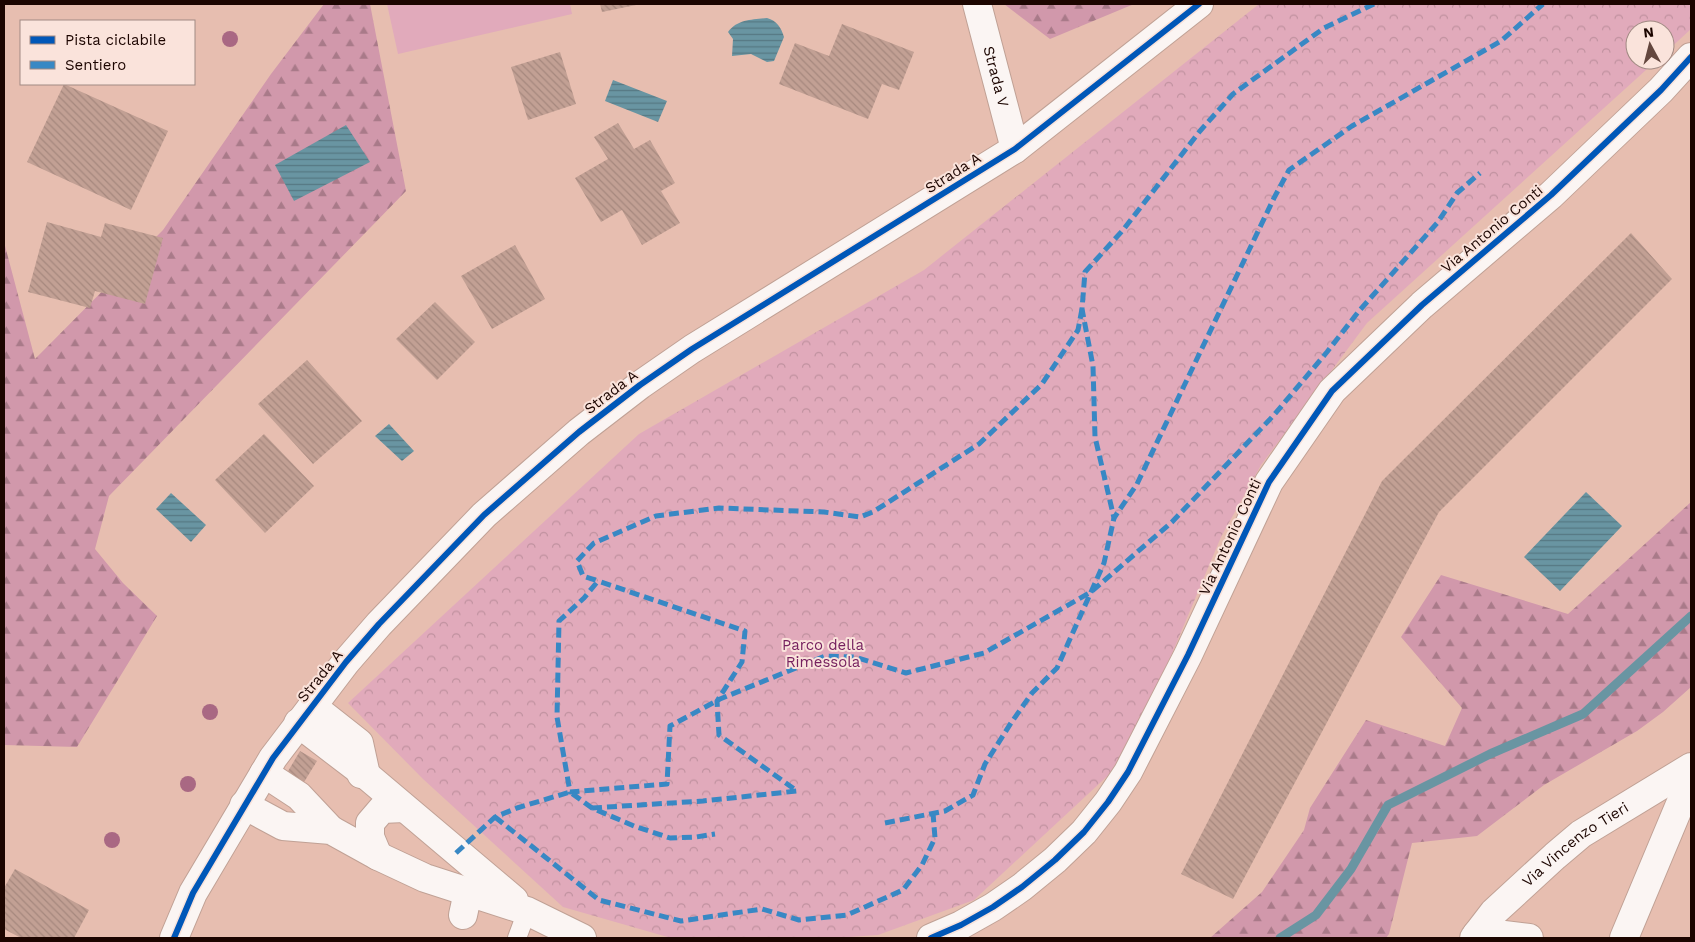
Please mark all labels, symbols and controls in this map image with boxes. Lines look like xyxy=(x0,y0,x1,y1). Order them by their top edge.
legend xyxy=(20,20,195,85)
north arrow xyxy=(1625,20,1675,70)
text: N xyxy=(1642,24,1655,41)
text: Pista ciclabile xyxy=(65,31,166,49)
street label: Strada V xyxy=(979,44,1013,109)
text: Sentiero xyxy=(65,56,126,74)
street label: Strada A xyxy=(922,149,984,197)
street label: Via Antonio Conti xyxy=(1438,181,1546,277)
street label: Strada A xyxy=(581,366,641,418)
street label: Via Antonio Conti xyxy=(1195,476,1265,598)
park label: Parco della Rimessola xyxy=(782,636,864,671)
street label: Strada A xyxy=(293,646,347,706)
street label: Via Vincenzo Tieri xyxy=(1519,798,1632,890)

